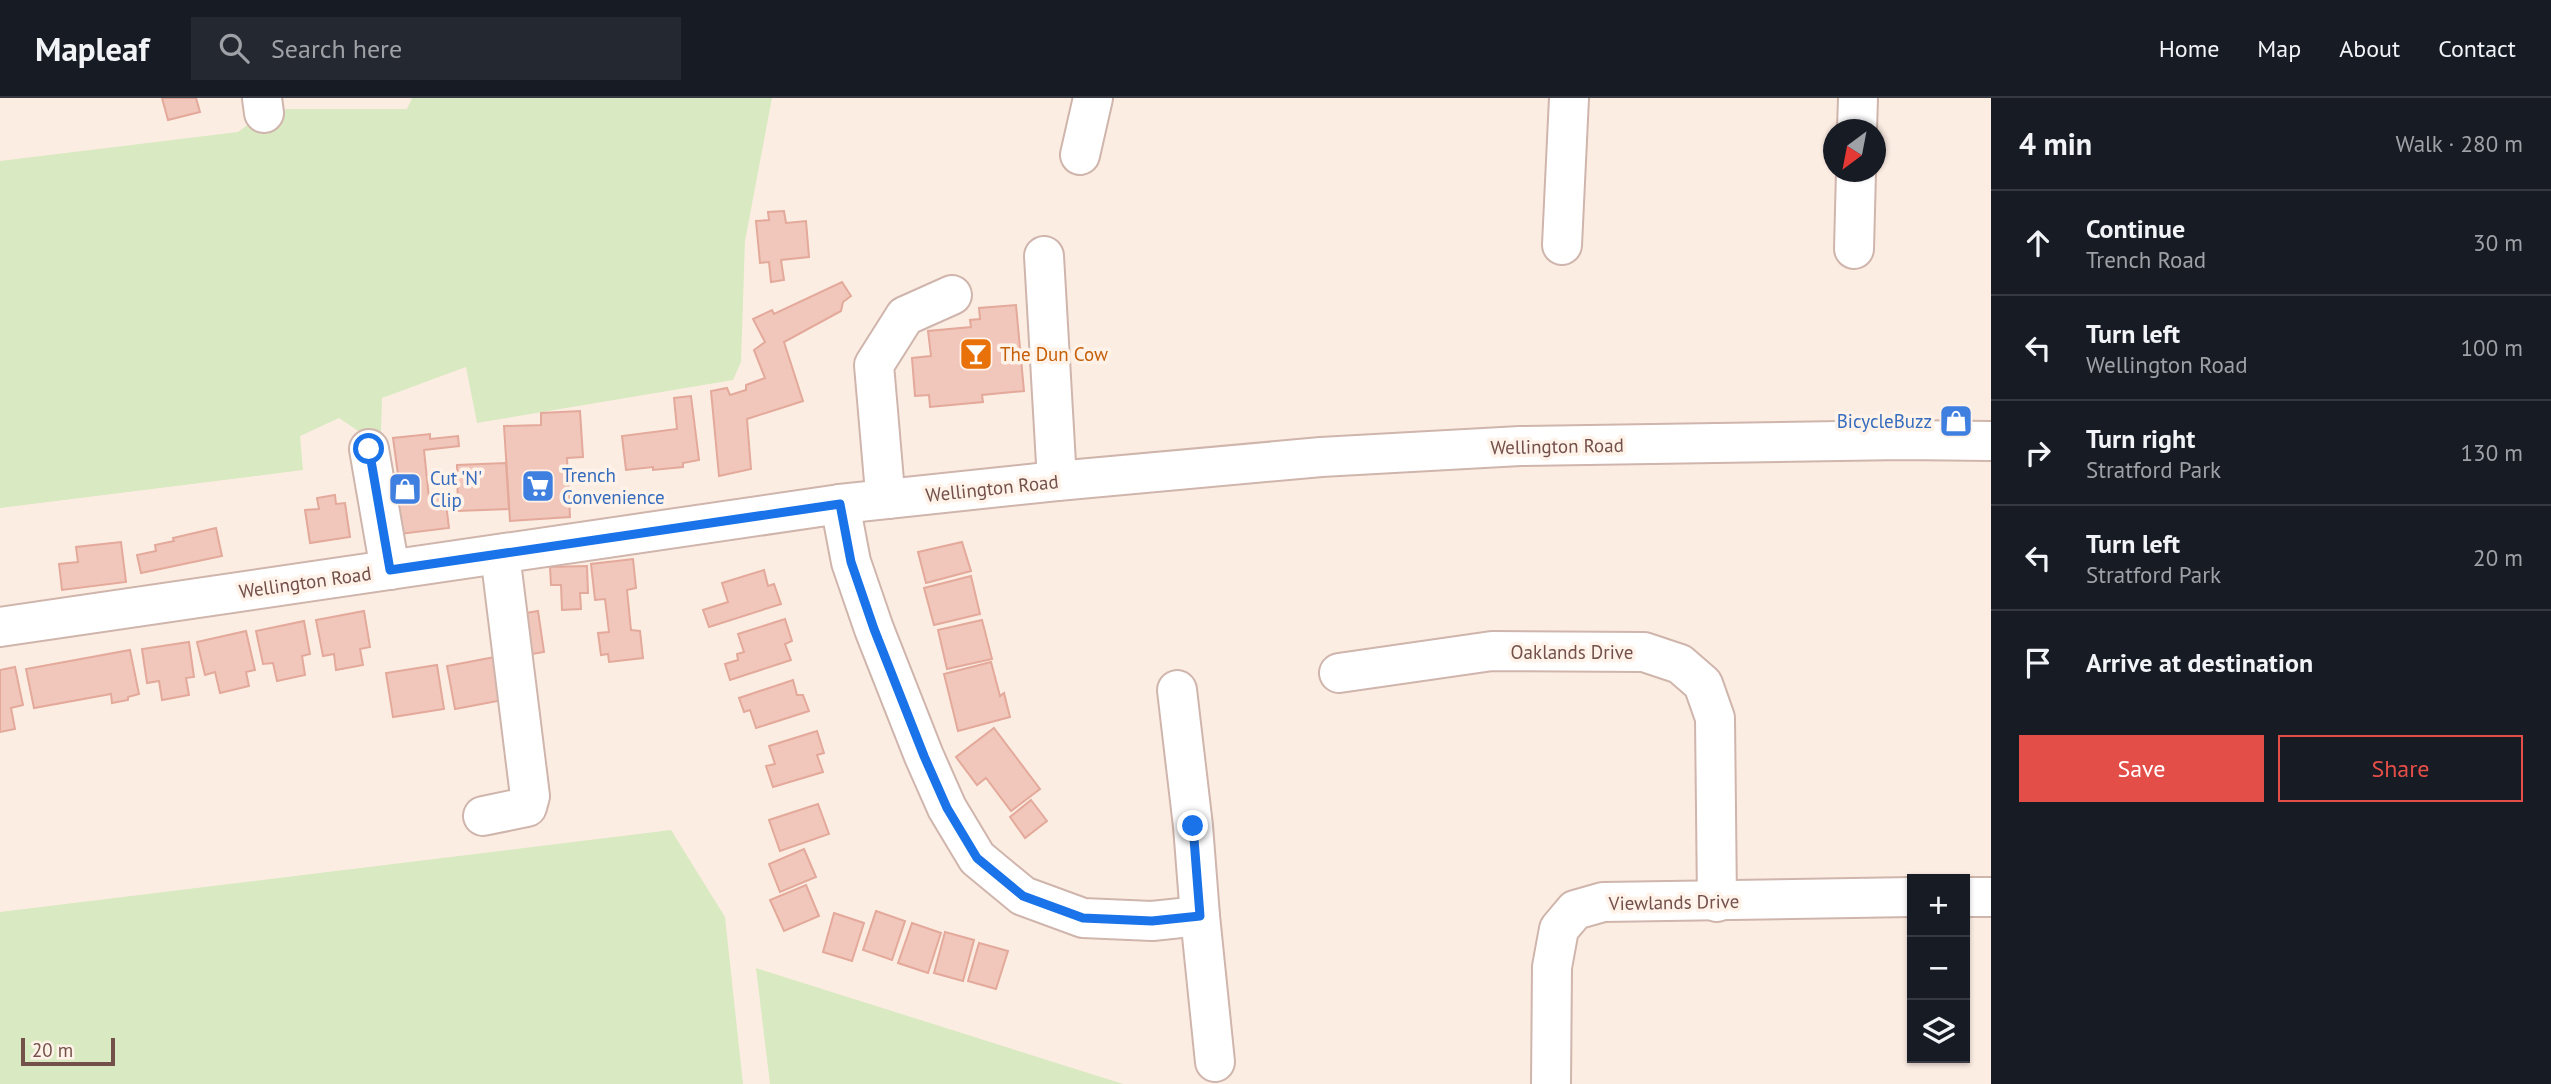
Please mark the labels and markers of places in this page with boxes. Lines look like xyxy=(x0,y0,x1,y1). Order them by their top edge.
bar icon: The Dun Cow xyxy=(957,335,995,373)
place label: The Dun Cow xyxy=(1000,342,1108,366)
shop icon: BicycleBuzz xyxy=(1937,402,1975,440)
place label: BicycleBuzz xyxy=(1837,409,1932,433)
place label: Trench Convenience xyxy=(562,463,665,509)
place label: Cut 'N' Clip xyxy=(430,466,482,512)
supermarket icon: Trench Convenience xyxy=(519,467,557,505)
shop icon: Cut 'N' Clip xyxy=(386,470,424,508)

